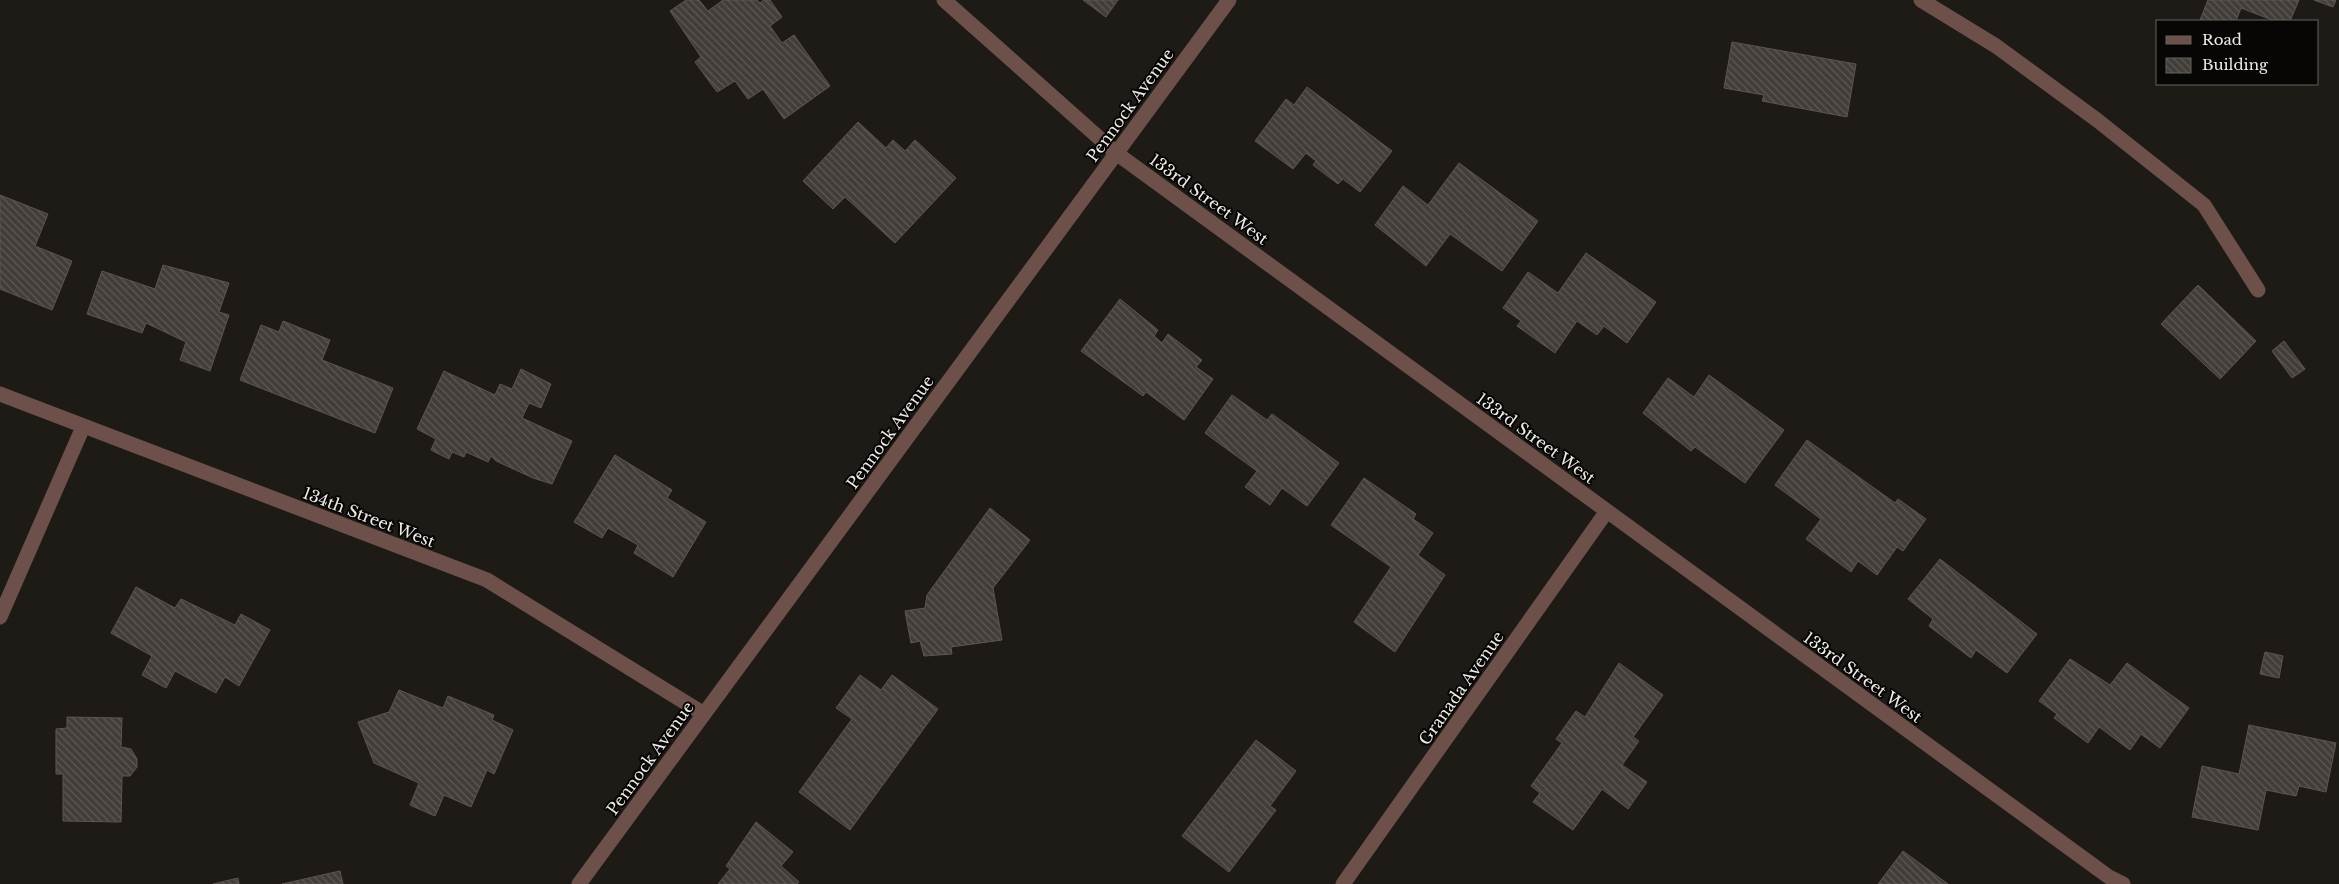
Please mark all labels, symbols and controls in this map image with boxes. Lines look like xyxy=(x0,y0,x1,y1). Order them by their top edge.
legend xyxy=(2156,20,2319,85)
text: Road xyxy=(2202,30,2242,49)
street label: Pennock Avenue xyxy=(1082,44,1178,166)
text: Building xyxy=(2202,55,2269,74)
street label: 133rd Street West xyxy=(1146,149,1272,249)
street label: Pennock Avenue xyxy=(842,371,938,493)
street label: 133rd Street West xyxy=(1473,388,1599,488)
street label: 134th Street West xyxy=(300,483,438,551)
street label: Granada Avenue xyxy=(1414,627,1508,749)
street label: 133rd Street West xyxy=(1800,627,1926,727)
street label: Pennock Avenue xyxy=(602,697,698,819)

